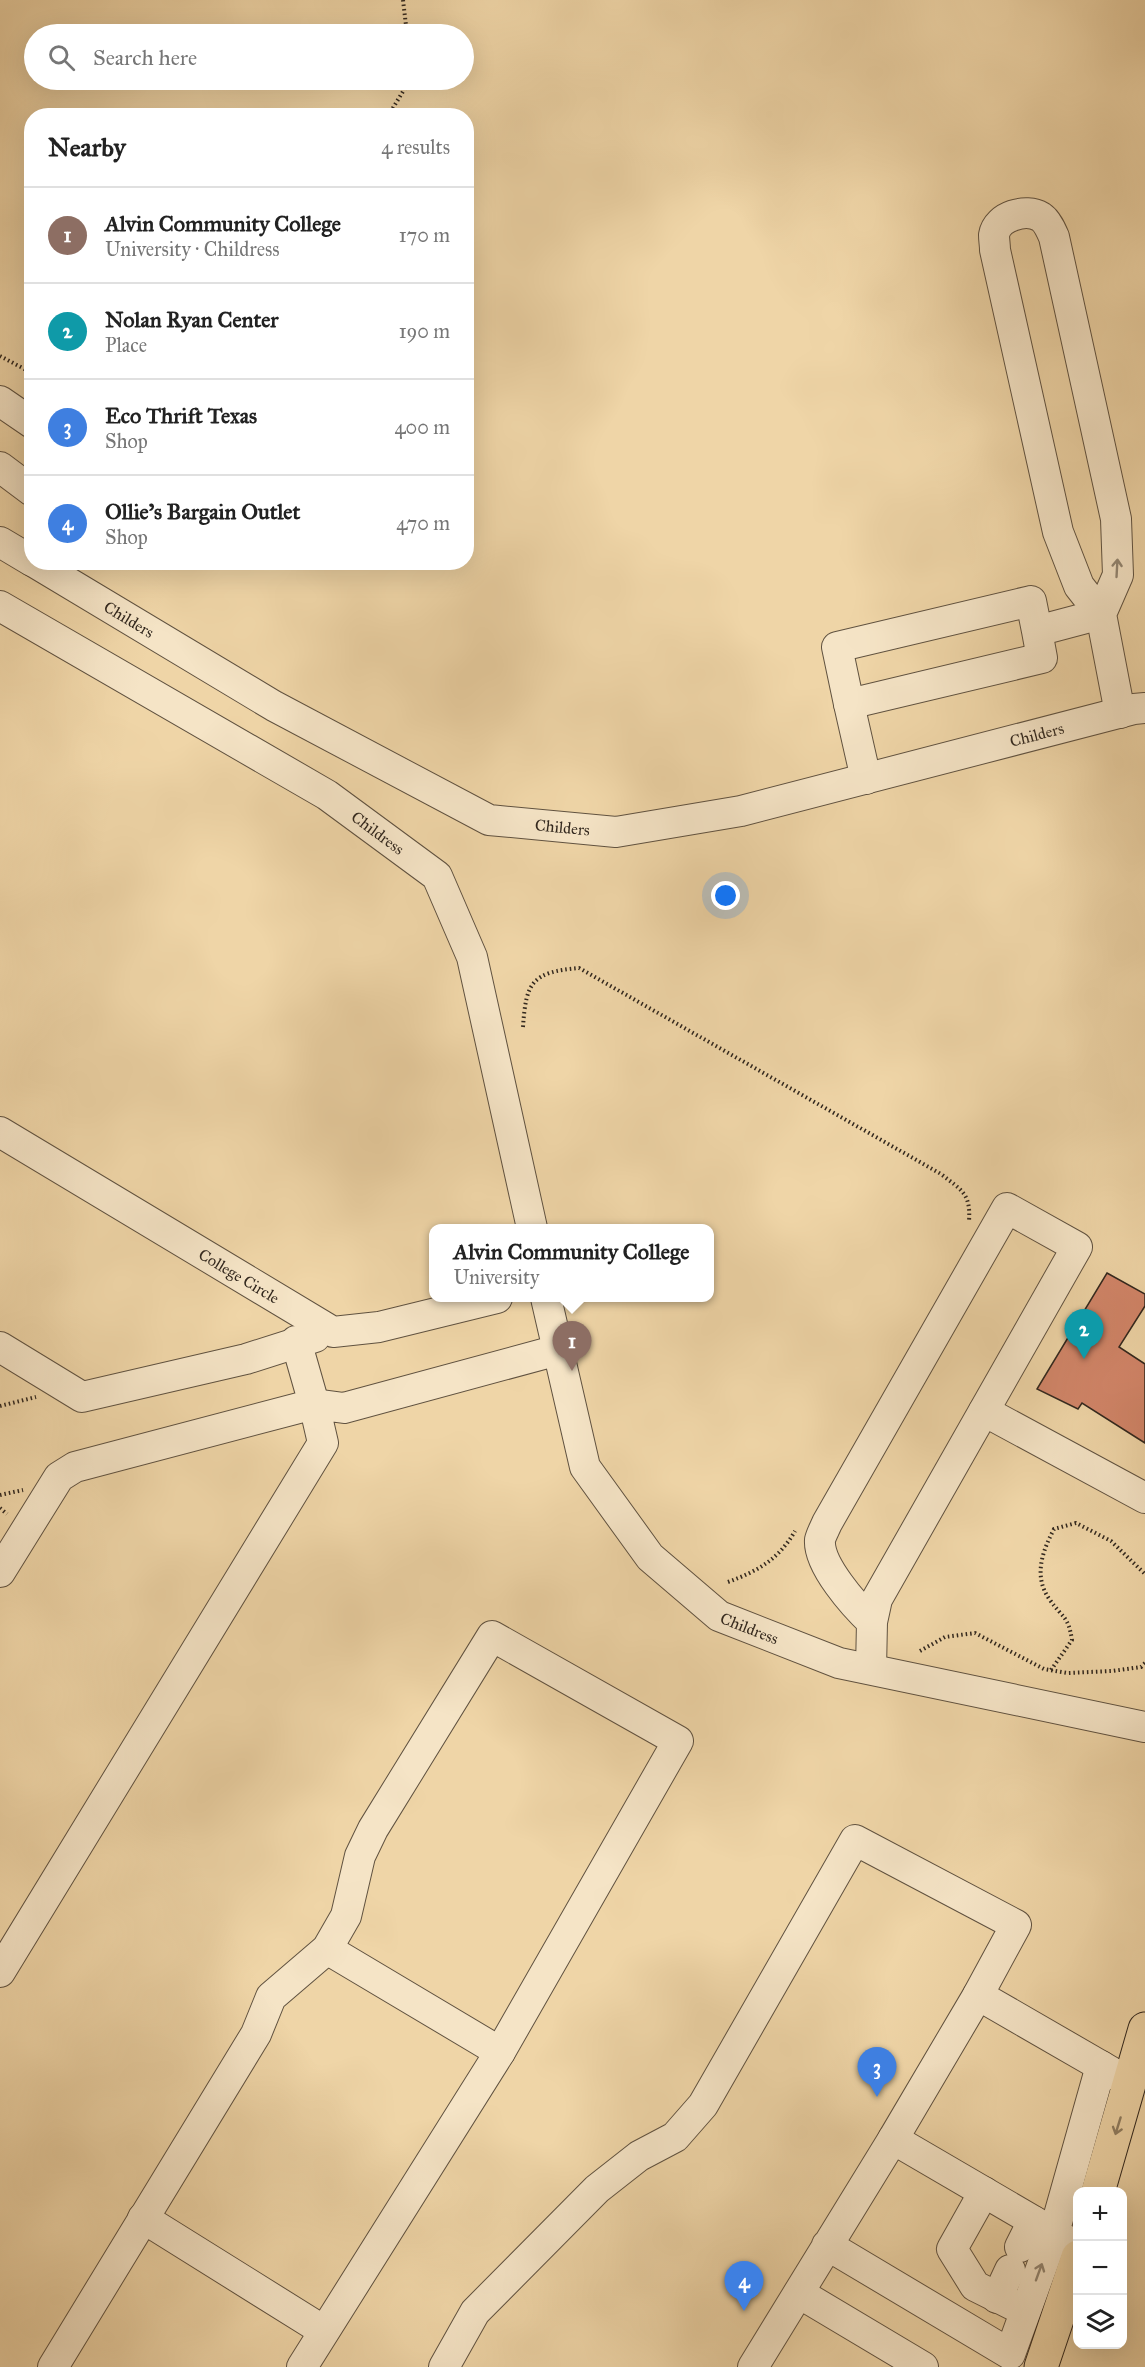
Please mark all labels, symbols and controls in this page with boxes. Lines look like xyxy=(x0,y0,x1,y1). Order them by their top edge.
search box xyxy=(24,24,474,90)
icon: search xyxy=(45,41,78,74)
text: Search here xyxy=(93,44,197,71)
text: Nearby xyxy=(48,131,126,163)
text: 4 results xyxy=(381,135,450,159)
text: Alvin Community College xyxy=(105,210,341,237)
text: 1 xyxy=(64,223,71,247)
text: 170 m xyxy=(399,223,450,247)
text: University · Childress xyxy=(105,237,280,261)
text: Nolan Ryan Center xyxy=(105,306,279,333)
text: 2 xyxy=(63,319,72,343)
text: 190 m xyxy=(399,319,450,343)
text: Place xyxy=(105,333,147,357)
text: Eco Thrift Texas xyxy=(105,402,257,429)
text: 3 xyxy=(64,415,72,439)
text: 400 m xyxy=(394,415,450,439)
text: Shop xyxy=(105,429,148,453)
text: Ollie's Bargain Outlet xyxy=(105,498,300,525)
text: 4 xyxy=(62,511,73,535)
text: 470 m xyxy=(396,511,450,535)
text: Shop xyxy=(105,525,148,549)
one-way arrow xyxy=(1112,559,1123,579)
street label: Childers xyxy=(101,597,158,641)
street label: Childers xyxy=(1008,718,1066,750)
street label: Childress xyxy=(348,807,408,858)
street label: Childers xyxy=(534,815,591,839)
your location xyxy=(711,881,740,910)
popup xyxy=(429,1224,714,1302)
text: Alvin Community College xyxy=(454,1238,689,1265)
street label: College Circle xyxy=(195,1244,283,1307)
text: University xyxy=(454,1265,539,1289)
pin: 2 xyxy=(1064,1310,1104,1359)
pin: 1 xyxy=(552,1322,592,1371)
street label: Childress xyxy=(718,1608,781,1648)
pin: 3 xyxy=(858,2048,896,2097)
one-way arrow xyxy=(1112,2116,1123,2135)
map controls xyxy=(1073,2187,1127,2349)
button: + xyxy=(1073,2187,1127,2241)
button: − xyxy=(1073,2241,1127,2295)
pin: 4 xyxy=(724,2262,764,2311)
one-way arrow xyxy=(1035,2263,1046,2282)
button: layers xyxy=(1073,2295,1127,2349)

